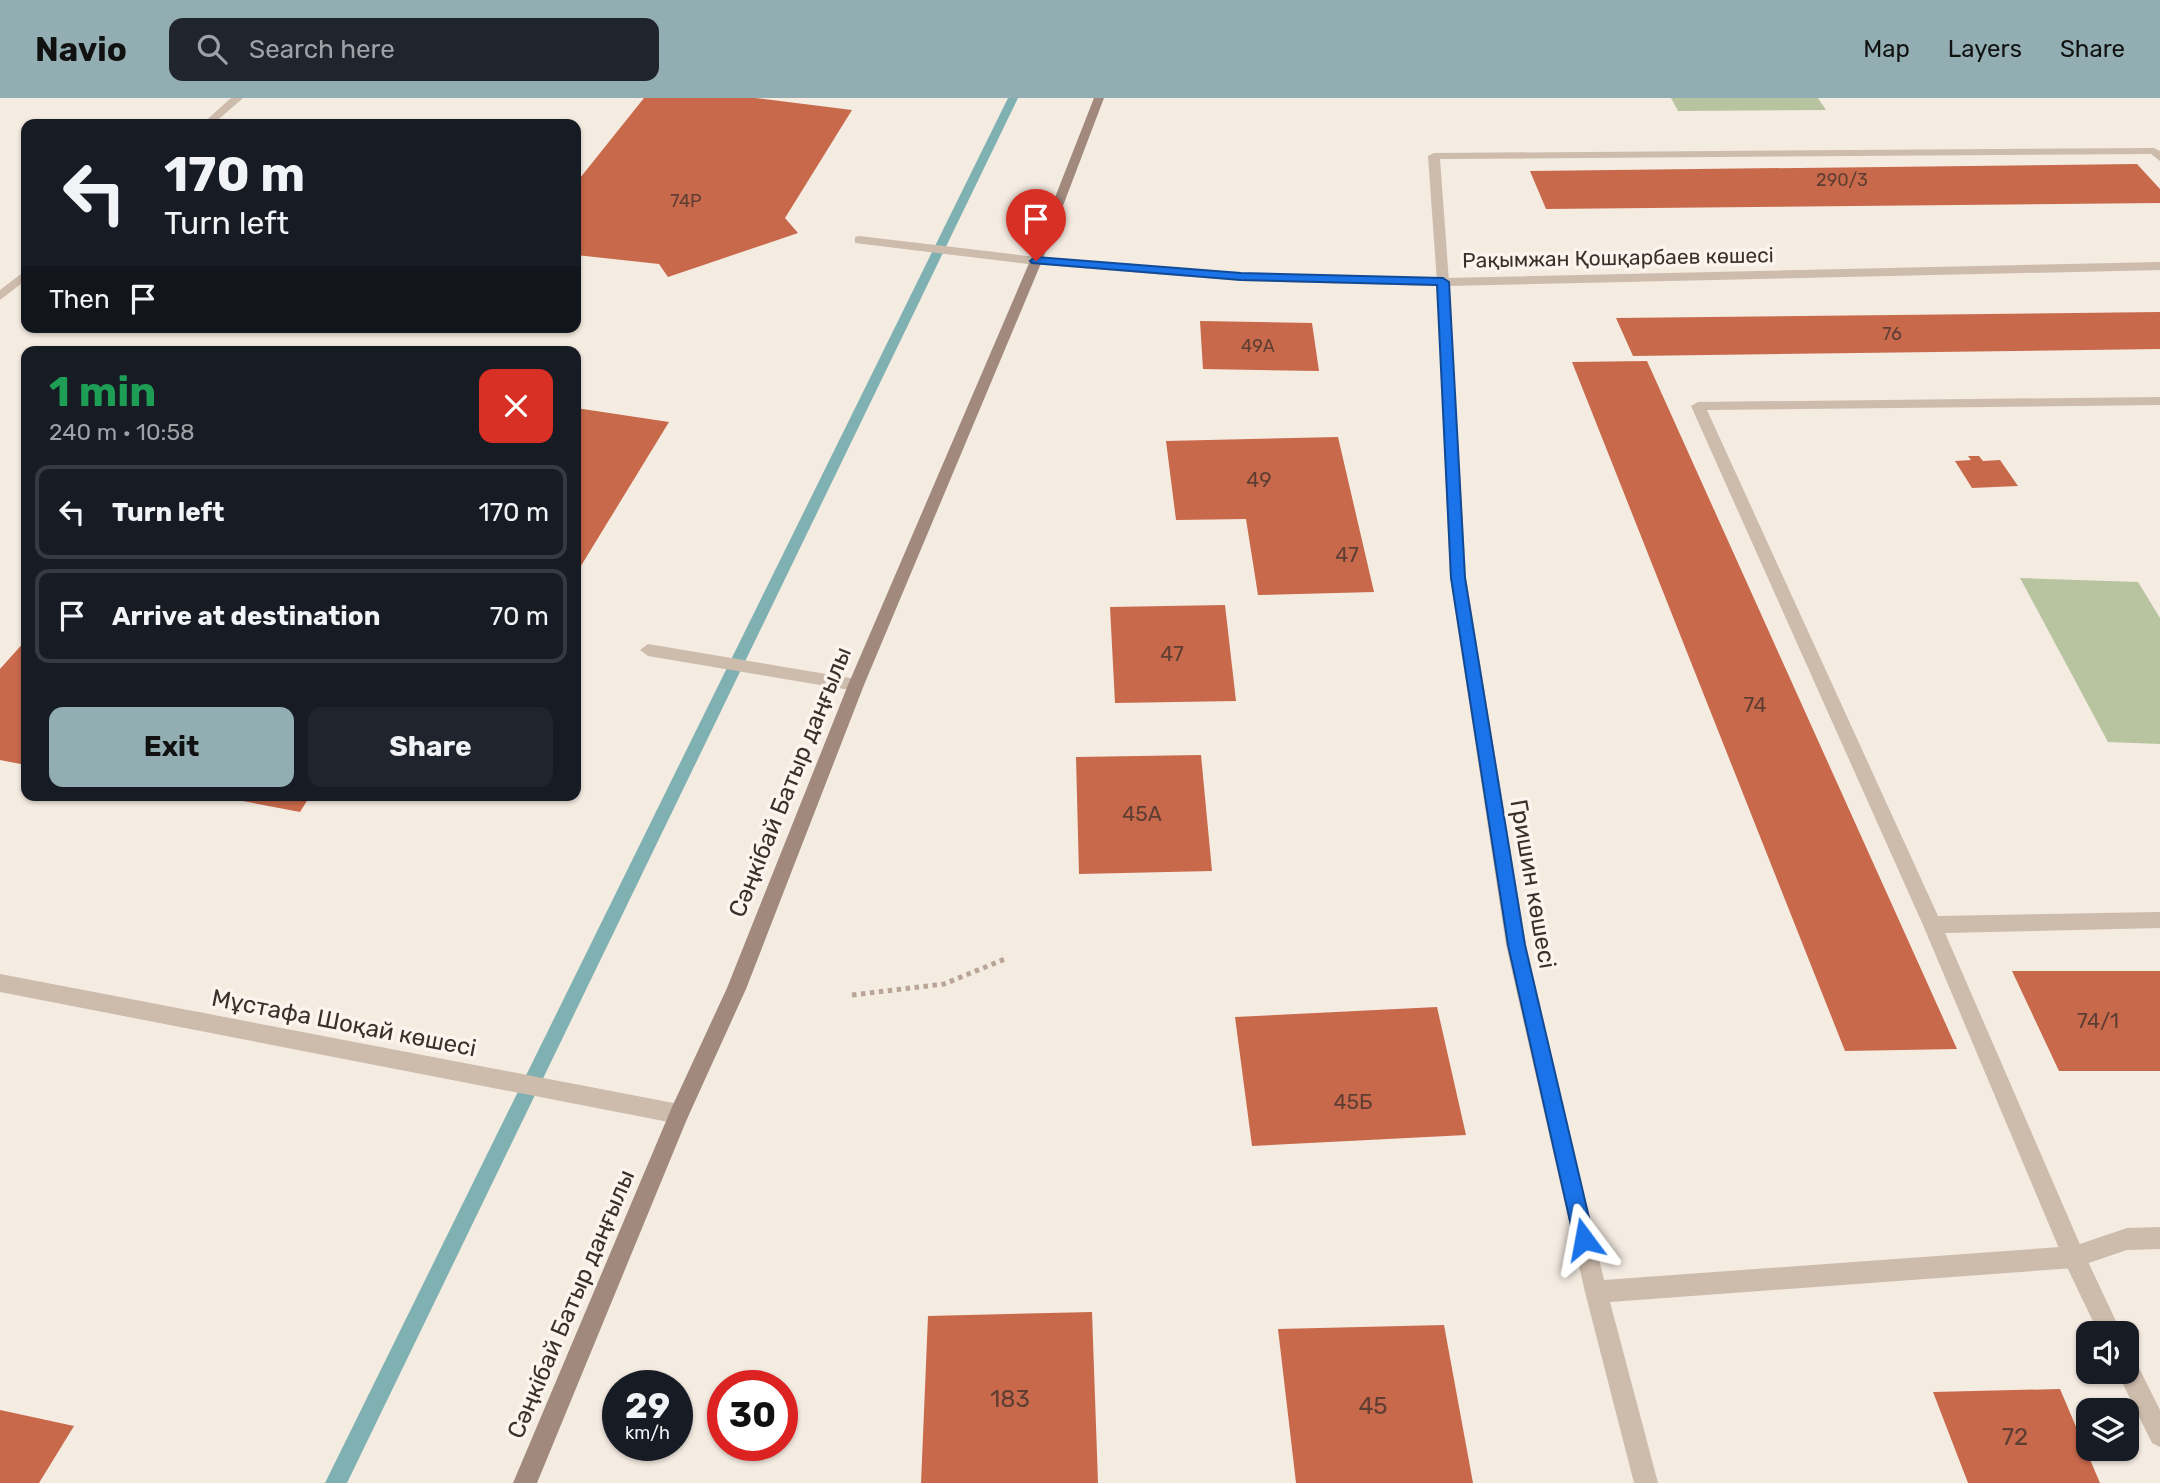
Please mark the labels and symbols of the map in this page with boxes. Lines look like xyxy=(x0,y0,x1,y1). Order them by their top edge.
house number: 290/3 xyxy=(1816,169,1868,191)
pin xyxy=(1006,189,1066,261)
house number: 74Р xyxy=(670,190,702,212)
street label: Рақымжан Қошқарбаев көшесі xyxy=(1462,242,1774,273)
house number: 76 xyxy=(1882,323,1902,345)
house number: 49А xyxy=(1241,335,1275,357)
house number: 49 xyxy=(1246,467,1272,492)
house number: 47 xyxy=(1335,542,1359,567)
house number: 47 xyxy=(1160,641,1184,666)
street label: Сәңкібай Батыр даңғылы xyxy=(723,643,857,921)
house number: 74 xyxy=(1743,692,1767,717)
street label: Гришин көшесі xyxy=(1504,797,1562,971)
house number: 45А xyxy=(1122,801,1162,826)
street label: Мұстафа Шоқай көшесі xyxy=(209,984,479,1062)
house number: 74/1 xyxy=(2077,1008,2119,1033)
house number: 45Б xyxy=(1334,1089,1372,1114)
street label: Сәңкібай Батыр даңғылы xyxy=(502,1165,640,1443)
position arrow xyxy=(1547,1202,1621,1276)
speed limit sign: 30 xyxy=(707,1370,798,1461)
house number: 183 xyxy=(990,1385,1030,1413)
house number: 45 xyxy=(1358,1392,1388,1420)
house number: 72 xyxy=(2002,1423,2028,1451)

